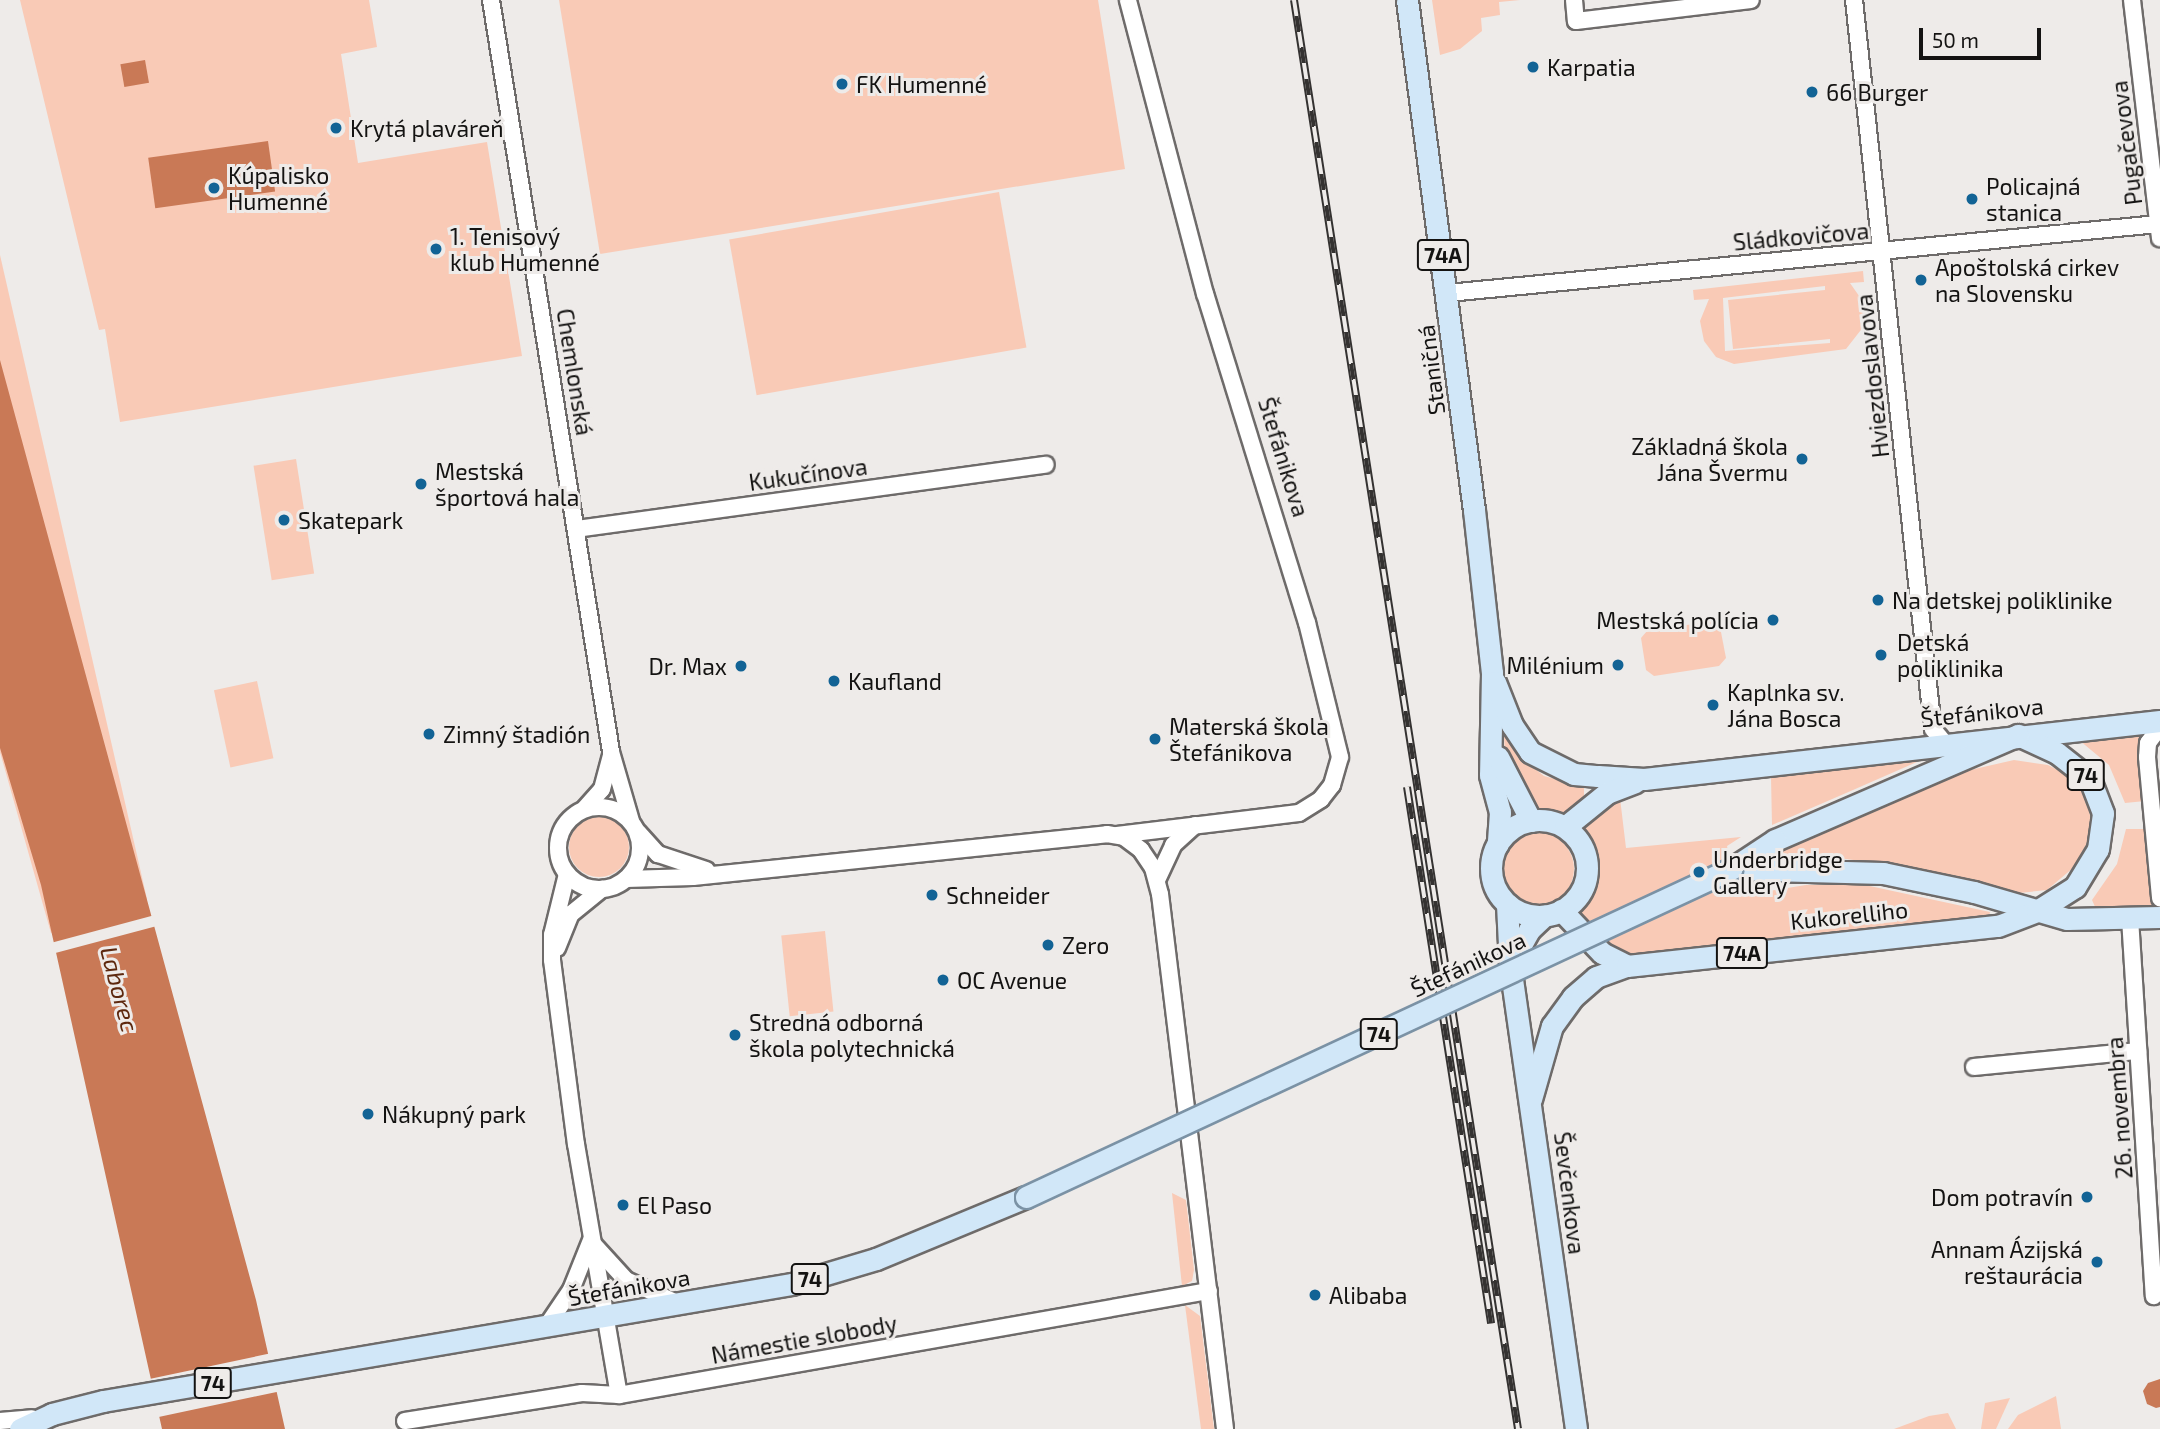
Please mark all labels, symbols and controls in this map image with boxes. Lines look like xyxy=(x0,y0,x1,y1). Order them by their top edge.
scale bar xyxy=(1922,14,2044,58)
text: 50 m xyxy=(1932,27,1979,52)
place label: Karpatia xyxy=(1547,53,1636,81)
marker: Karpatia xyxy=(1525,59,1541,75)
place label: FK Humenné xyxy=(856,70,987,98)
marker: FK Humenné xyxy=(834,76,850,92)
place label: 66 Burger xyxy=(1826,78,1928,106)
street label: Pugačevova xyxy=(2105,79,2147,207)
marker: 66 Burger xyxy=(1804,84,1820,100)
place label: Krytá plaváreň xyxy=(350,114,504,142)
marker: Krytá plaváreň xyxy=(328,120,344,136)
place label: Kúpalisko Humenné xyxy=(228,161,329,215)
place label: Policajná stanica xyxy=(1986,172,2081,226)
marker: Kúpalisko Humenné xyxy=(206,180,222,196)
marker: Policajná stanica xyxy=(1964,191,1980,207)
street label: Sládkovičova xyxy=(1732,216,1870,256)
place label: 1. Tenisový klub Humenné xyxy=(450,222,600,276)
road number: 74A xyxy=(1417,238,1469,272)
marker: 1. Tenisový klub Humenné xyxy=(428,241,444,257)
place label: Apoštolská cirkev na Slovensku xyxy=(1935,253,2119,307)
marker: Apoštolská cirkev na Slovensku xyxy=(1913,272,1929,288)
street label: Hviezdoslavova xyxy=(1850,293,1894,459)
street label: Chemlonská xyxy=(551,307,599,437)
street label: Staničná xyxy=(1412,323,1450,417)
street label: Štefánikova xyxy=(1253,394,1315,520)
place label: Základná škola Jána Švermu xyxy=(1631,432,1788,486)
marker: Základná škola Jána Švermu xyxy=(1794,451,1810,467)
street label: Kukučínova xyxy=(747,452,869,496)
place label: Mestská športová hala xyxy=(435,457,579,511)
marker: Mestská športová hala xyxy=(413,476,429,492)
place label: Skatepark xyxy=(298,506,403,534)
marker: Skatepark xyxy=(276,512,292,528)
place label: Na detskej poliklinike xyxy=(1892,586,2113,614)
marker: Na detskej poliklinike xyxy=(1870,592,1886,608)
place label: Mestská polícia xyxy=(1596,606,1759,634)
marker: Mestská polícia xyxy=(1765,612,1781,628)
place label: Detská poliklinika xyxy=(1897,628,2004,682)
marker: Detská poliklinika xyxy=(1871,645,1891,665)
place label: Milénium xyxy=(1507,651,1604,679)
place label: Dr. Max xyxy=(648,652,727,680)
marker: Milénium xyxy=(1610,657,1626,673)
marker: Dr. Max xyxy=(733,658,749,674)
place label: Kaufland xyxy=(848,667,942,695)
marker: Kaufland xyxy=(826,673,842,689)
place label: Kaplnka sv. Jána Bosca xyxy=(1727,678,1845,732)
street label: Štefánikova xyxy=(1919,692,2045,732)
marker: Kaplnka sv. Jána Bosca xyxy=(1705,697,1721,713)
place label: Materská škola Štefánikova xyxy=(1169,712,1329,766)
place label: Zimný štadión xyxy=(443,720,591,748)
marker: Zimný štadión xyxy=(421,726,437,742)
marker: Materská škola Štefánikova xyxy=(1147,731,1163,747)
road number: 74 xyxy=(2067,758,2105,792)
place label: Underbridge Gallery xyxy=(1713,845,1843,899)
marker: Underbridge Gallery xyxy=(1691,864,1707,880)
place label: Schneider xyxy=(946,881,1050,909)
marker: Schneider xyxy=(924,887,940,903)
street label: Kukorelliho xyxy=(1789,895,1909,935)
street label: Štefánikova xyxy=(1406,925,1530,1003)
place label: Zero xyxy=(1062,931,1109,959)
road number: 74A xyxy=(1716,936,1768,970)
marker: Zero xyxy=(1040,937,1056,953)
water label: Laborec xyxy=(95,943,145,1035)
place label: OC Avenue xyxy=(957,966,1068,994)
marker: OC Avenue xyxy=(935,972,951,988)
place label: Stredná odborná škola polytechnická xyxy=(749,1008,955,1062)
road number: 74 xyxy=(1360,1016,1398,1052)
marker: Stredná odborná škola polytechnická xyxy=(727,1027,743,1043)
street label: 26. novembra xyxy=(2100,1036,2138,1180)
place label: Nákupný park xyxy=(382,1100,527,1128)
marker: Nákupný park xyxy=(360,1106,376,1122)
street label: Ševčenkova xyxy=(1549,1130,1591,1256)
place label: Dom potravín xyxy=(1931,1183,2073,1211)
marker: Dom potravín xyxy=(2079,1189,2095,1205)
place label: El Paso xyxy=(637,1191,713,1219)
marker: El Paso xyxy=(615,1197,631,1213)
place label: Annam Ázijská reštaurácia xyxy=(1931,1235,2083,1289)
marker: Annam Ázijská reštaurácia xyxy=(2089,1254,2105,1270)
road number: 74 xyxy=(791,1262,829,1296)
street label: Štefánikova xyxy=(566,1263,692,1311)
place label: Alibaba xyxy=(1329,1281,1407,1309)
marker: Alibaba xyxy=(1307,1287,1323,1303)
street label: Námestie slobody xyxy=(709,1309,899,1369)
road number: 74 xyxy=(194,1366,232,1400)

